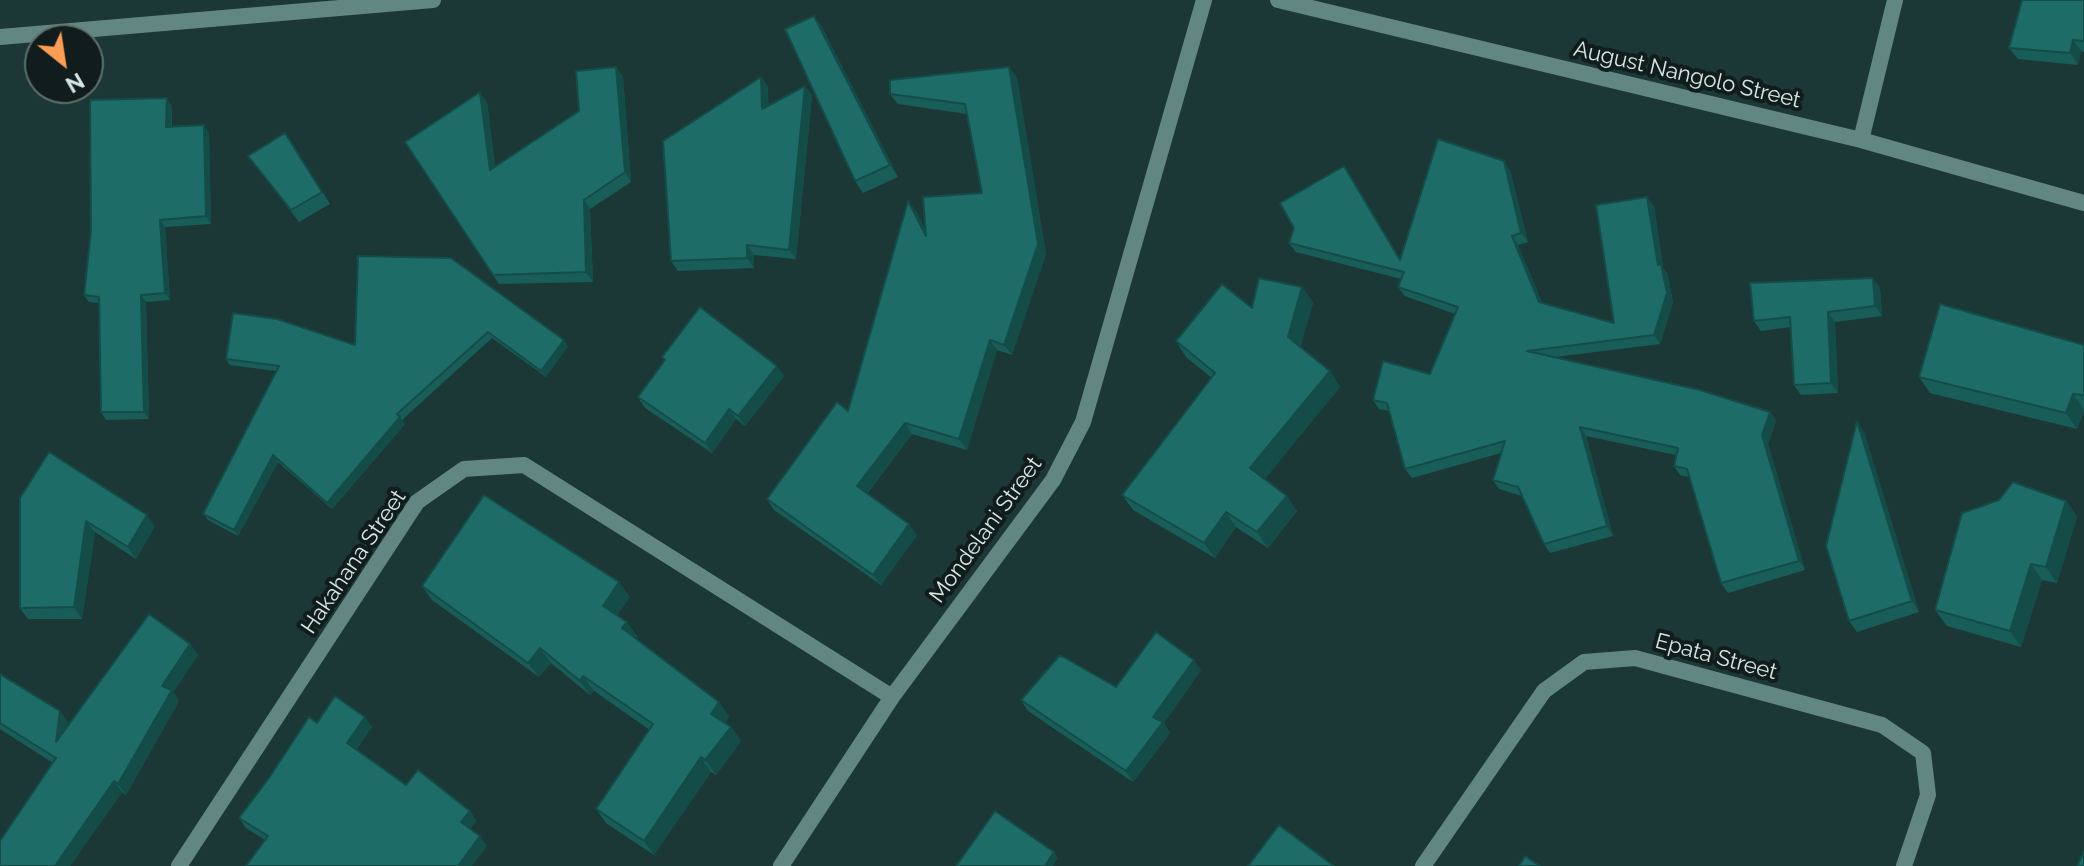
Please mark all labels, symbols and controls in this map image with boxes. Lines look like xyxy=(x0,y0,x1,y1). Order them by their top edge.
north arrow xyxy=(24,24,104,104)
street label: August Nangolo Street xyxy=(1571,36,1803,114)
text: N xyxy=(61,68,89,99)
street label: Mondelani Street xyxy=(924,452,1048,608)
street label: Hakahana Street xyxy=(296,485,412,639)
street label: Epata Street xyxy=(1652,628,1780,686)

